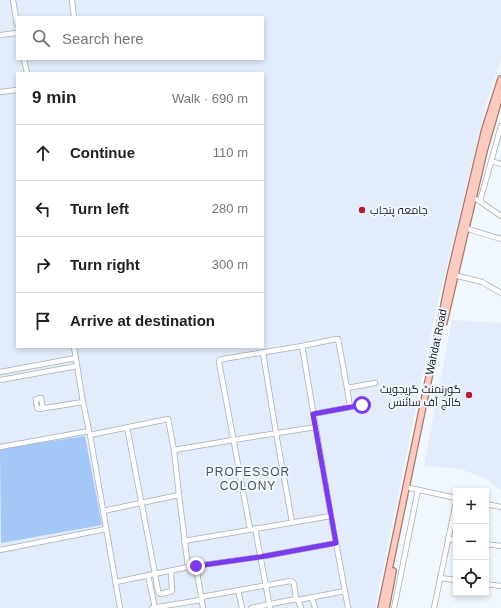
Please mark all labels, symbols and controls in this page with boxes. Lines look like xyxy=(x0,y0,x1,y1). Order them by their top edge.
search box xyxy=(16,16,264,60)
icon: search xyxy=(30,27,52,49)
text: Search here xyxy=(62,30,144,47)
text: 9 min xyxy=(32,88,76,107)
text: Walk · 690 m xyxy=(172,91,248,106)
icon: ahead xyxy=(32,142,54,164)
text: Continue xyxy=(70,144,135,161)
text: 110 m xyxy=(213,145,248,160)
icon: left xyxy=(32,198,54,220)
text: Turn left xyxy=(70,200,129,217)
text: 280 m xyxy=(212,201,248,216)
place label: جامعہ پنجاب xyxy=(370,204,428,217)
marker: جامعہ پنجاب xyxy=(357,205,367,215)
icon: right xyxy=(32,254,54,276)
text: Turn right xyxy=(70,256,140,273)
text: 300 m xyxy=(212,257,248,272)
street label: Wahdat Road xyxy=(423,308,449,376)
icon: arrive xyxy=(32,310,54,332)
text: Arrive at destination xyxy=(70,312,215,329)
place label: گورنمنٹ گریجویٹ کالج آف سائنس xyxy=(380,383,461,410)
marker: گورنمنٹ گریجویٹ کالج آف سائنس xyxy=(464,390,474,400)
route start xyxy=(353,396,371,414)
district label: PROFESSOR COLONY xyxy=(206,465,290,493)
map controls xyxy=(453,488,489,596)
button: + xyxy=(453,488,489,524)
button: − xyxy=(453,524,489,560)
route end xyxy=(187,557,205,575)
button: locate xyxy=(453,560,489,596)

